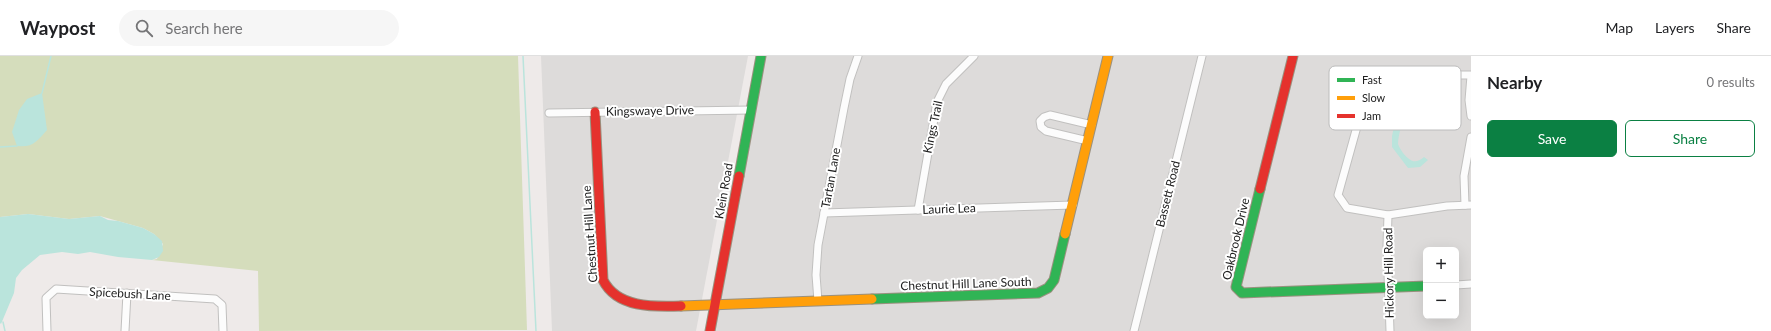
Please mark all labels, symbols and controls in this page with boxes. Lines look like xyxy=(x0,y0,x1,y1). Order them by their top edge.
search box xyxy=(119,10,399,46)
text: Waypost xyxy=(20,16,95,39)
icon: search xyxy=(133,17,155,39)
text: Search here xyxy=(165,19,243,37)
text: Map xyxy=(1605,19,1633,36)
text: Layers xyxy=(1655,19,1695,36)
text: Share xyxy=(1717,19,1751,36)
legend xyxy=(1329,66,1461,130)
text: Nearby xyxy=(1487,72,1542,93)
text: Fast xyxy=(1362,73,1382,86)
text: 0 results xyxy=(1707,74,1755,90)
text: Slow xyxy=(1362,91,1386,104)
street label: Kings Trail xyxy=(920,99,945,155)
street label: Kingswaye Drive xyxy=(606,102,694,119)
text: Jam xyxy=(1362,109,1381,122)
button: Save xyxy=(1487,120,1617,157)
button: Share xyxy=(1625,120,1755,157)
street label: Tartan Lane xyxy=(818,146,843,209)
street label: Bassett Road xyxy=(1152,159,1183,229)
street label: Klein Road xyxy=(711,162,736,220)
street label: Chestnut Hill Lane xyxy=(579,185,600,283)
street label: Oakbrook Drive xyxy=(1219,196,1252,281)
street label: Laurie Lea xyxy=(922,200,976,217)
street label: Hickory Hill Road xyxy=(1380,227,1397,319)
map controls xyxy=(1423,247,1459,319)
button: + xyxy=(1423,247,1459,283)
street label: Chestnut Hill Lane South xyxy=(900,274,1032,293)
button: − xyxy=(1423,283,1459,319)
street label: Spicebush Lane xyxy=(89,284,171,303)

